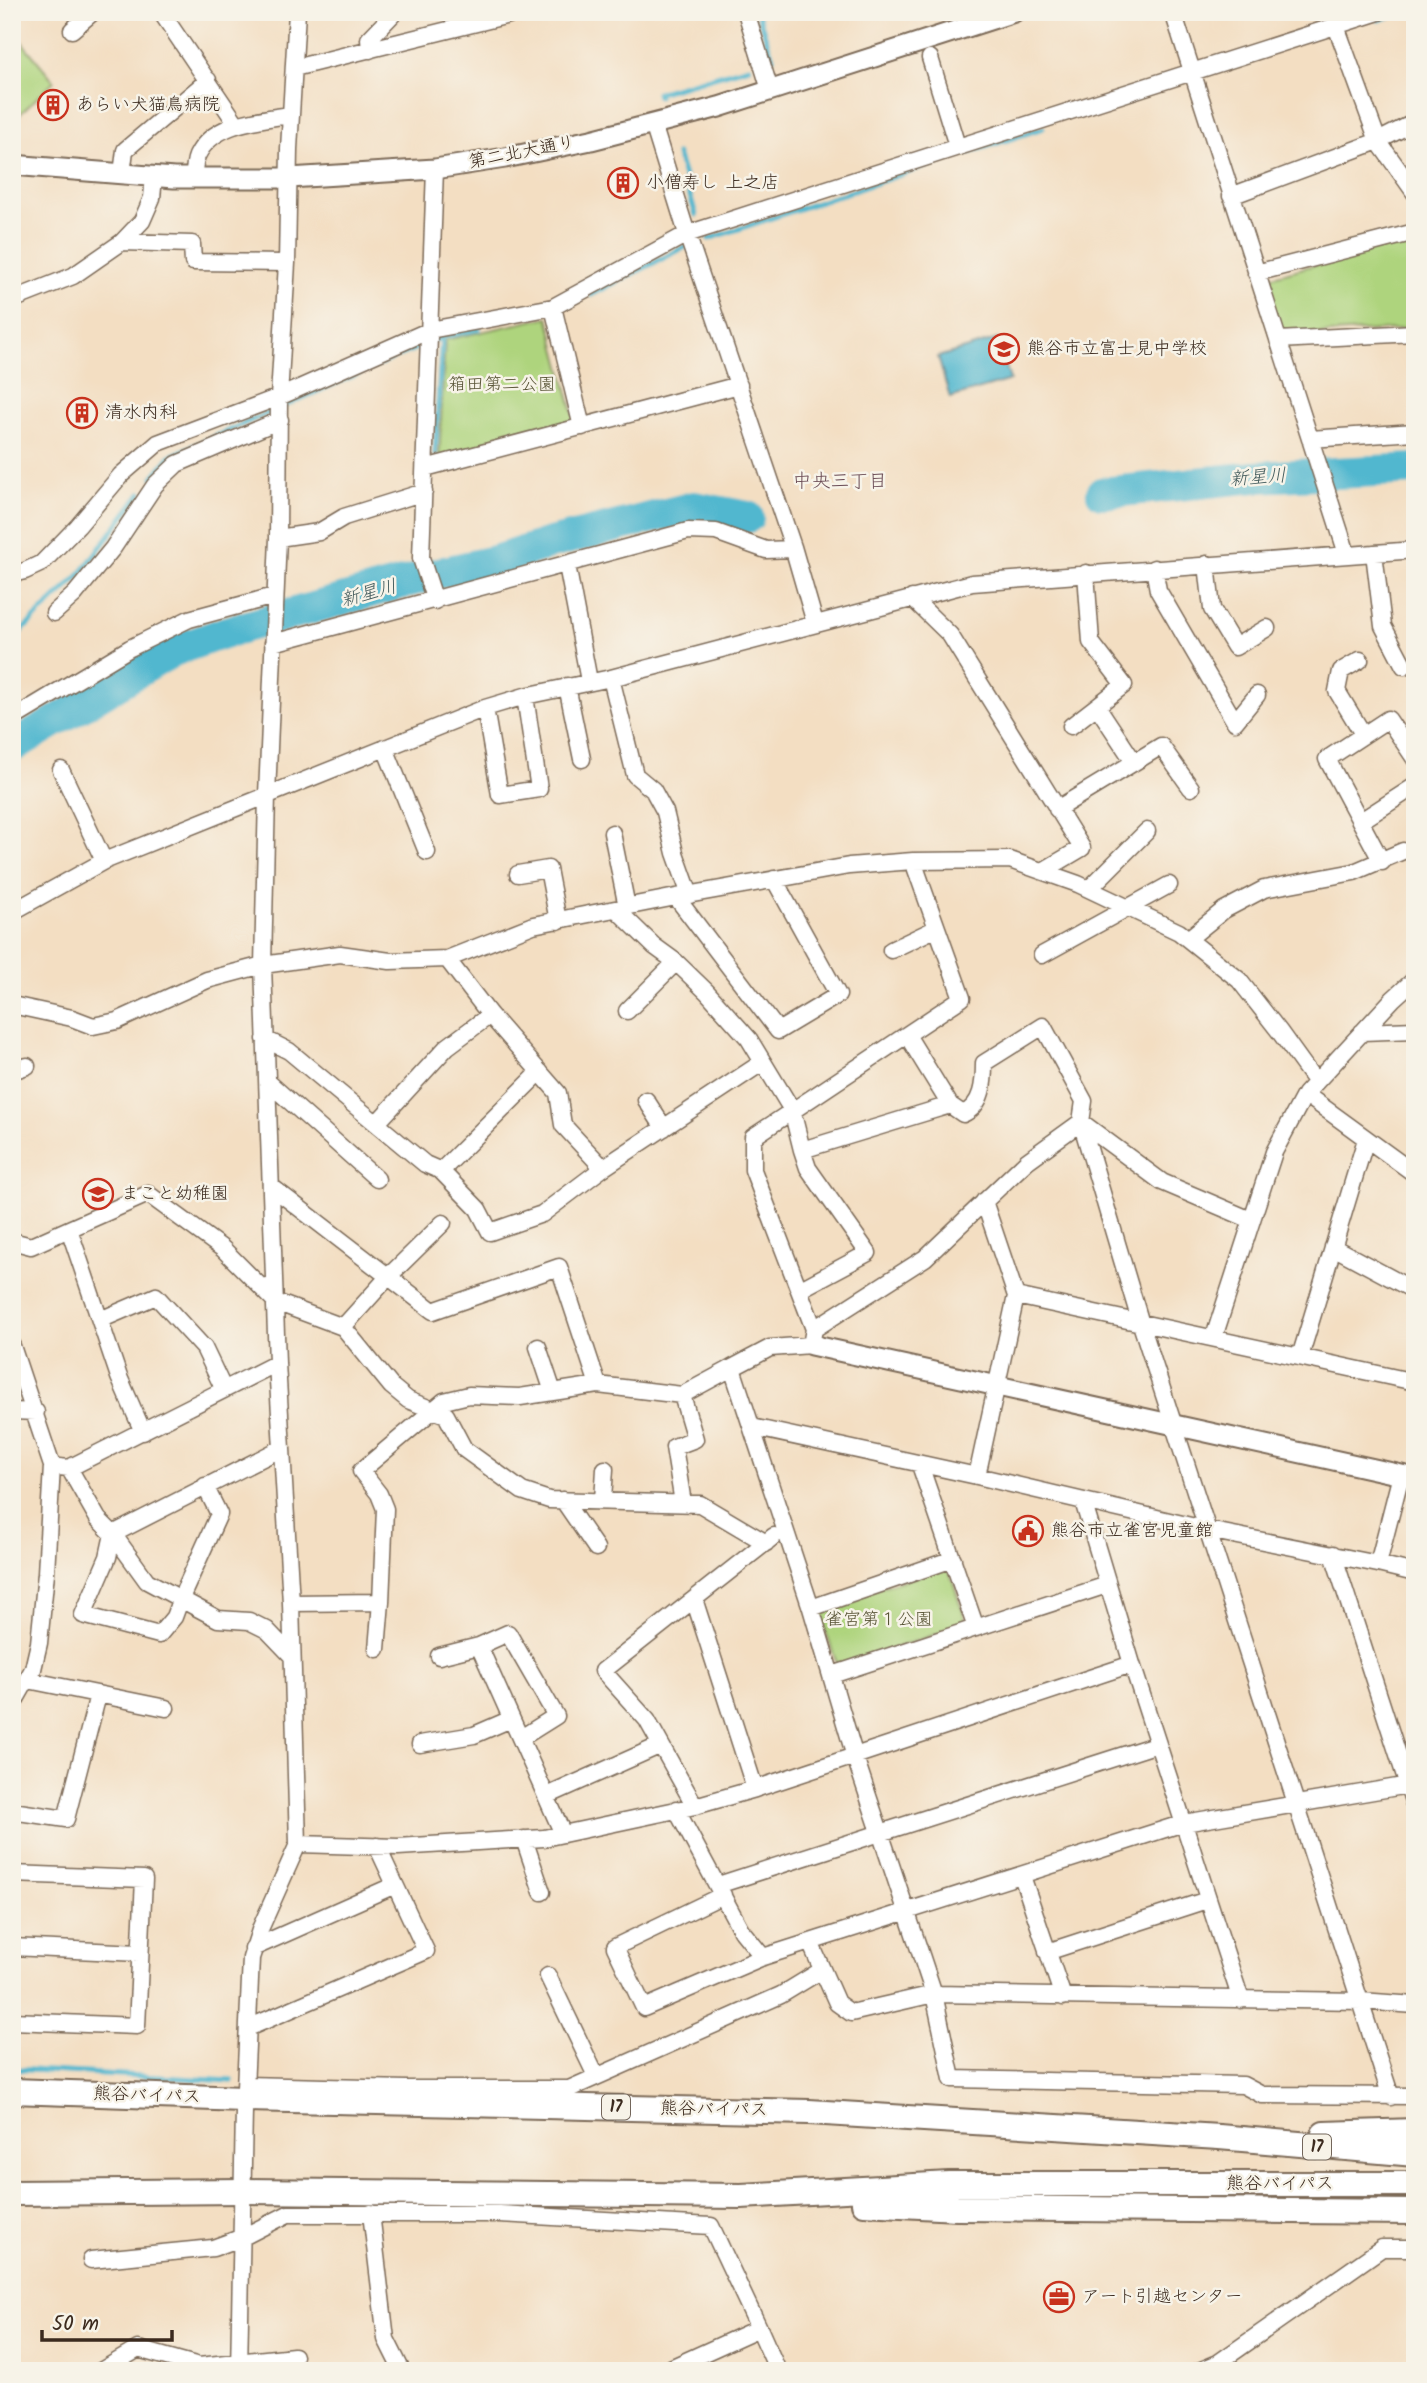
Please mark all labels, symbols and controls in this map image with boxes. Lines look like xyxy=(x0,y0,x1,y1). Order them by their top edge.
building icon: あらい犬猫鳥病院 xyxy=(36,88,70,122)
place label: あらい犬猫鳥病院 xyxy=(76,91,220,120)
street label: 第二北大通り xyxy=(466,128,578,178)
building icon: 小僧寿し 上之店 xyxy=(606,166,640,200)
place label: 小僧寿し 上之店 xyxy=(646,169,779,198)
school or university icon: 熊谷市立富士見中学校 xyxy=(987,332,1021,366)
place label: 熊谷市立富士見中学校 xyxy=(1027,335,1207,364)
park label: 箱田第二公園 xyxy=(448,371,556,400)
building icon: 清水内科 xyxy=(65,396,99,430)
place label: 清水内科 xyxy=(105,399,177,428)
water label: 新星川 xyxy=(1229,461,1287,495)
district label: 中央三丁目 xyxy=(792,467,888,497)
water label: 新星川 xyxy=(338,572,400,616)
school or university icon: まこと幼稚園 xyxy=(81,1177,115,1211)
place label: まこと幼稚園 xyxy=(121,1180,229,1209)
public building icon: 熊谷市立雀宮児童館 xyxy=(1011,1514,1045,1548)
place label: 熊谷市立雀宮児童館 xyxy=(1051,1517,1213,1546)
park label: 雀宮第１公園 xyxy=(825,1606,933,1635)
street label: 熊谷バイパス xyxy=(93,2080,201,2112)
road number: 17 xyxy=(602,2094,630,2120)
street label: 熊谷バイパス xyxy=(660,2095,768,2125)
road number: 17 xyxy=(1303,2134,1331,2160)
street label: 熊谷バイパス xyxy=(1226,2170,1334,2199)
office icon: アート引越センター xyxy=(1042,2280,1076,2314)
place label: アート引越センター xyxy=(1082,2283,1243,2312)
scale bar xyxy=(42,2299,172,2343)
text: 50 m xyxy=(52,2308,99,2341)

